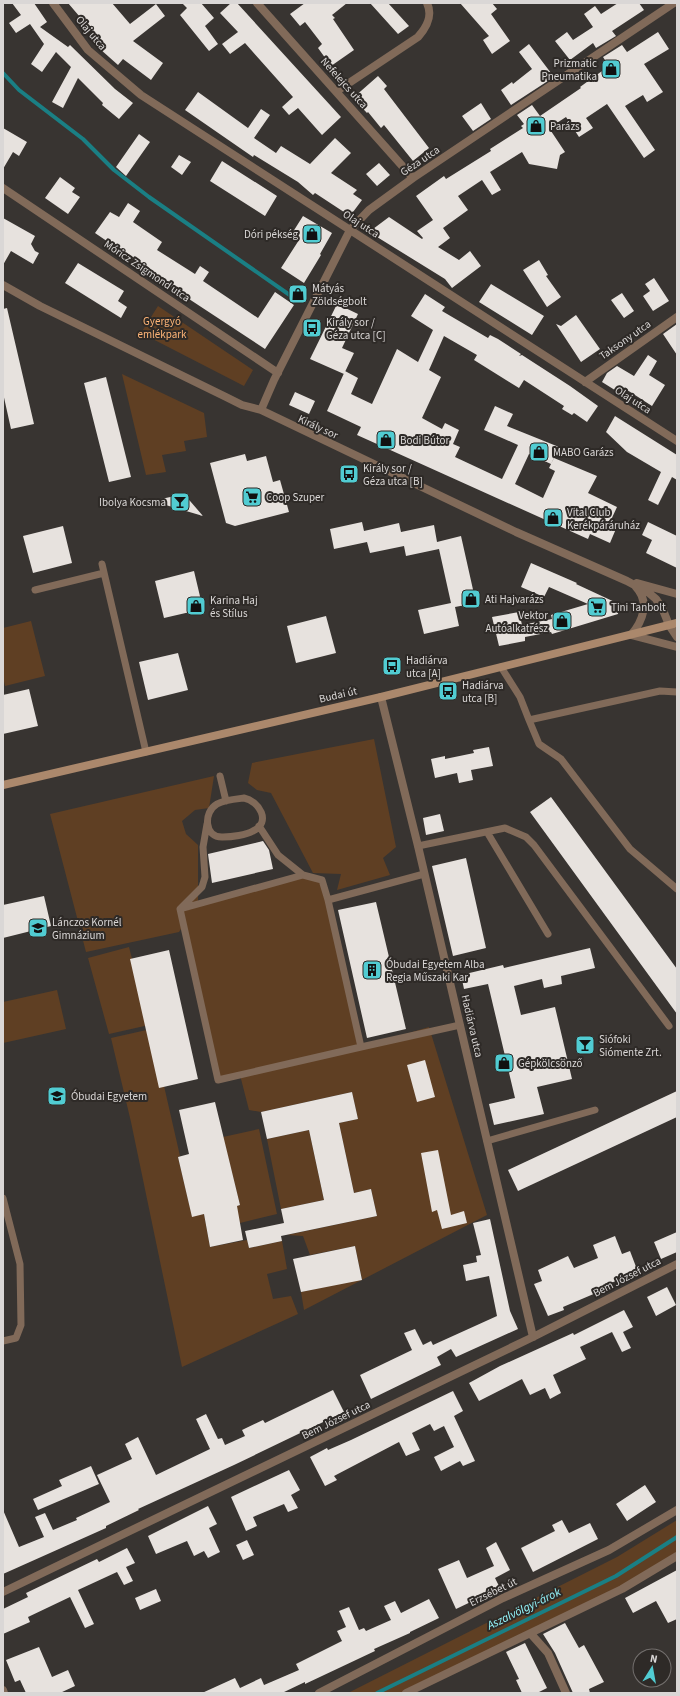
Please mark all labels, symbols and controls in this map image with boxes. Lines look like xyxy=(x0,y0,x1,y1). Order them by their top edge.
street label: Olaj utca xyxy=(72,13,110,53)
street label: Nefelejcs utca xyxy=(317,54,371,112)
place label: Prizmatic Pneumatika xyxy=(542,56,597,84)
shop icon: Prizmatic Pneumatika xyxy=(600,58,622,80)
shop icon: Parázs xyxy=(525,115,547,137)
place label: Parázs xyxy=(550,119,580,134)
street label: Géza utca xyxy=(397,142,443,180)
street label: Olaj utca xyxy=(340,207,382,241)
shop icon: Dóri pékség xyxy=(301,223,323,245)
place label: Dóri pékség xyxy=(244,227,298,242)
street label: Móricz Zsigmond utca xyxy=(101,237,193,305)
place label: Mátyás Zöldségbolt xyxy=(312,281,367,309)
shop icon: Mátyás Zöldségbolt xyxy=(287,283,309,305)
park label: Gyergyó emlékpark xyxy=(137,314,187,342)
place label: Király sor / Géza utca [C] xyxy=(326,315,386,343)
bus stop icon: Király sor / Géza utca [C] xyxy=(301,317,323,339)
street label: Taksony utca xyxy=(596,317,654,363)
street label: Olaj utca xyxy=(612,383,654,417)
street label: Király sor xyxy=(295,411,341,443)
shop icon: Bodi Bútor xyxy=(375,429,397,451)
place label: Bodi Bútor xyxy=(400,433,449,448)
shop icon: MABO Garázs xyxy=(528,441,550,463)
place label: MABO Garázs xyxy=(553,445,614,460)
place label: Király sor / Géza utca [B] xyxy=(363,461,423,489)
bus stop icon: Király sor / Géza utca [B] xyxy=(338,463,360,485)
supermarket icon: Coop Szuper xyxy=(241,486,263,508)
place label: Coop Szuper xyxy=(266,490,324,505)
bar icon: Ibolya Kocsma xyxy=(169,491,191,513)
place label: Ibolya Kocsma xyxy=(99,495,166,510)
place label: Vital Club Kerékpáráruház xyxy=(567,505,640,533)
shop icon: Vital Club Kerékpáráruház xyxy=(542,507,564,529)
shop icon: Ati Hajvarázs xyxy=(460,588,482,610)
place label: Ati Hajvarázs xyxy=(485,592,544,607)
place label: Karina Haj és Stílus xyxy=(210,593,258,621)
shop icon: Karina Haj és Stílus xyxy=(185,595,207,617)
supermarket icon: Tini Tanbolt xyxy=(586,596,608,618)
place label: Tini Tanbolt xyxy=(611,600,666,615)
place label: Vektor Autóalkatrész xyxy=(485,608,548,636)
shop icon: Vektor Autóalkatrész xyxy=(551,610,573,632)
place label: Hadiárva utca [A] xyxy=(406,653,448,681)
bus stop icon: Hadiárva utca [A] xyxy=(381,655,403,677)
place label: Hadiárva utca [B] xyxy=(462,678,504,706)
bus stop icon: Hadiárva utca [B] xyxy=(437,680,459,702)
street label: Budai út xyxy=(317,683,359,707)
place label: Lánczos Kornél Gimnázium xyxy=(52,915,122,943)
school or university icon: Lánczos Kornél Gimnázium xyxy=(27,917,49,939)
place label: Óbudai Egyetem Alba Regia Műszaki Kar xyxy=(386,957,484,985)
building icon: Óbudai Egyetem Alba Regia Műszaki Kar xyxy=(361,959,383,981)
street label: Hadiárva utca xyxy=(458,993,486,1059)
place label: Siófoki Siómente Zrt. xyxy=(599,1032,662,1060)
bar icon: Siófoki Siómente Zrt. xyxy=(574,1034,596,1056)
shop icon: Gépkölcsönző xyxy=(493,1052,515,1074)
place label: Gépkölcsönző xyxy=(518,1056,583,1071)
school or university icon: Óbudai Egyetem xyxy=(46,1085,68,1107)
place label: Óbudai Egyetem xyxy=(71,1089,147,1104)
street label: Bem József utca xyxy=(590,1253,664,1301)
street label: Bem József utca xyxy=(299,1397,373,1443)
street label: Erzsébet út xyxy=(467,1574,520,1610)
water label: Aszalvölgyi-árok xyxy=(483,1584,564,1635)
north arrow xyxy=(632,1648,672,1688)
text: N xyxy=(649,1651,659,1667)

